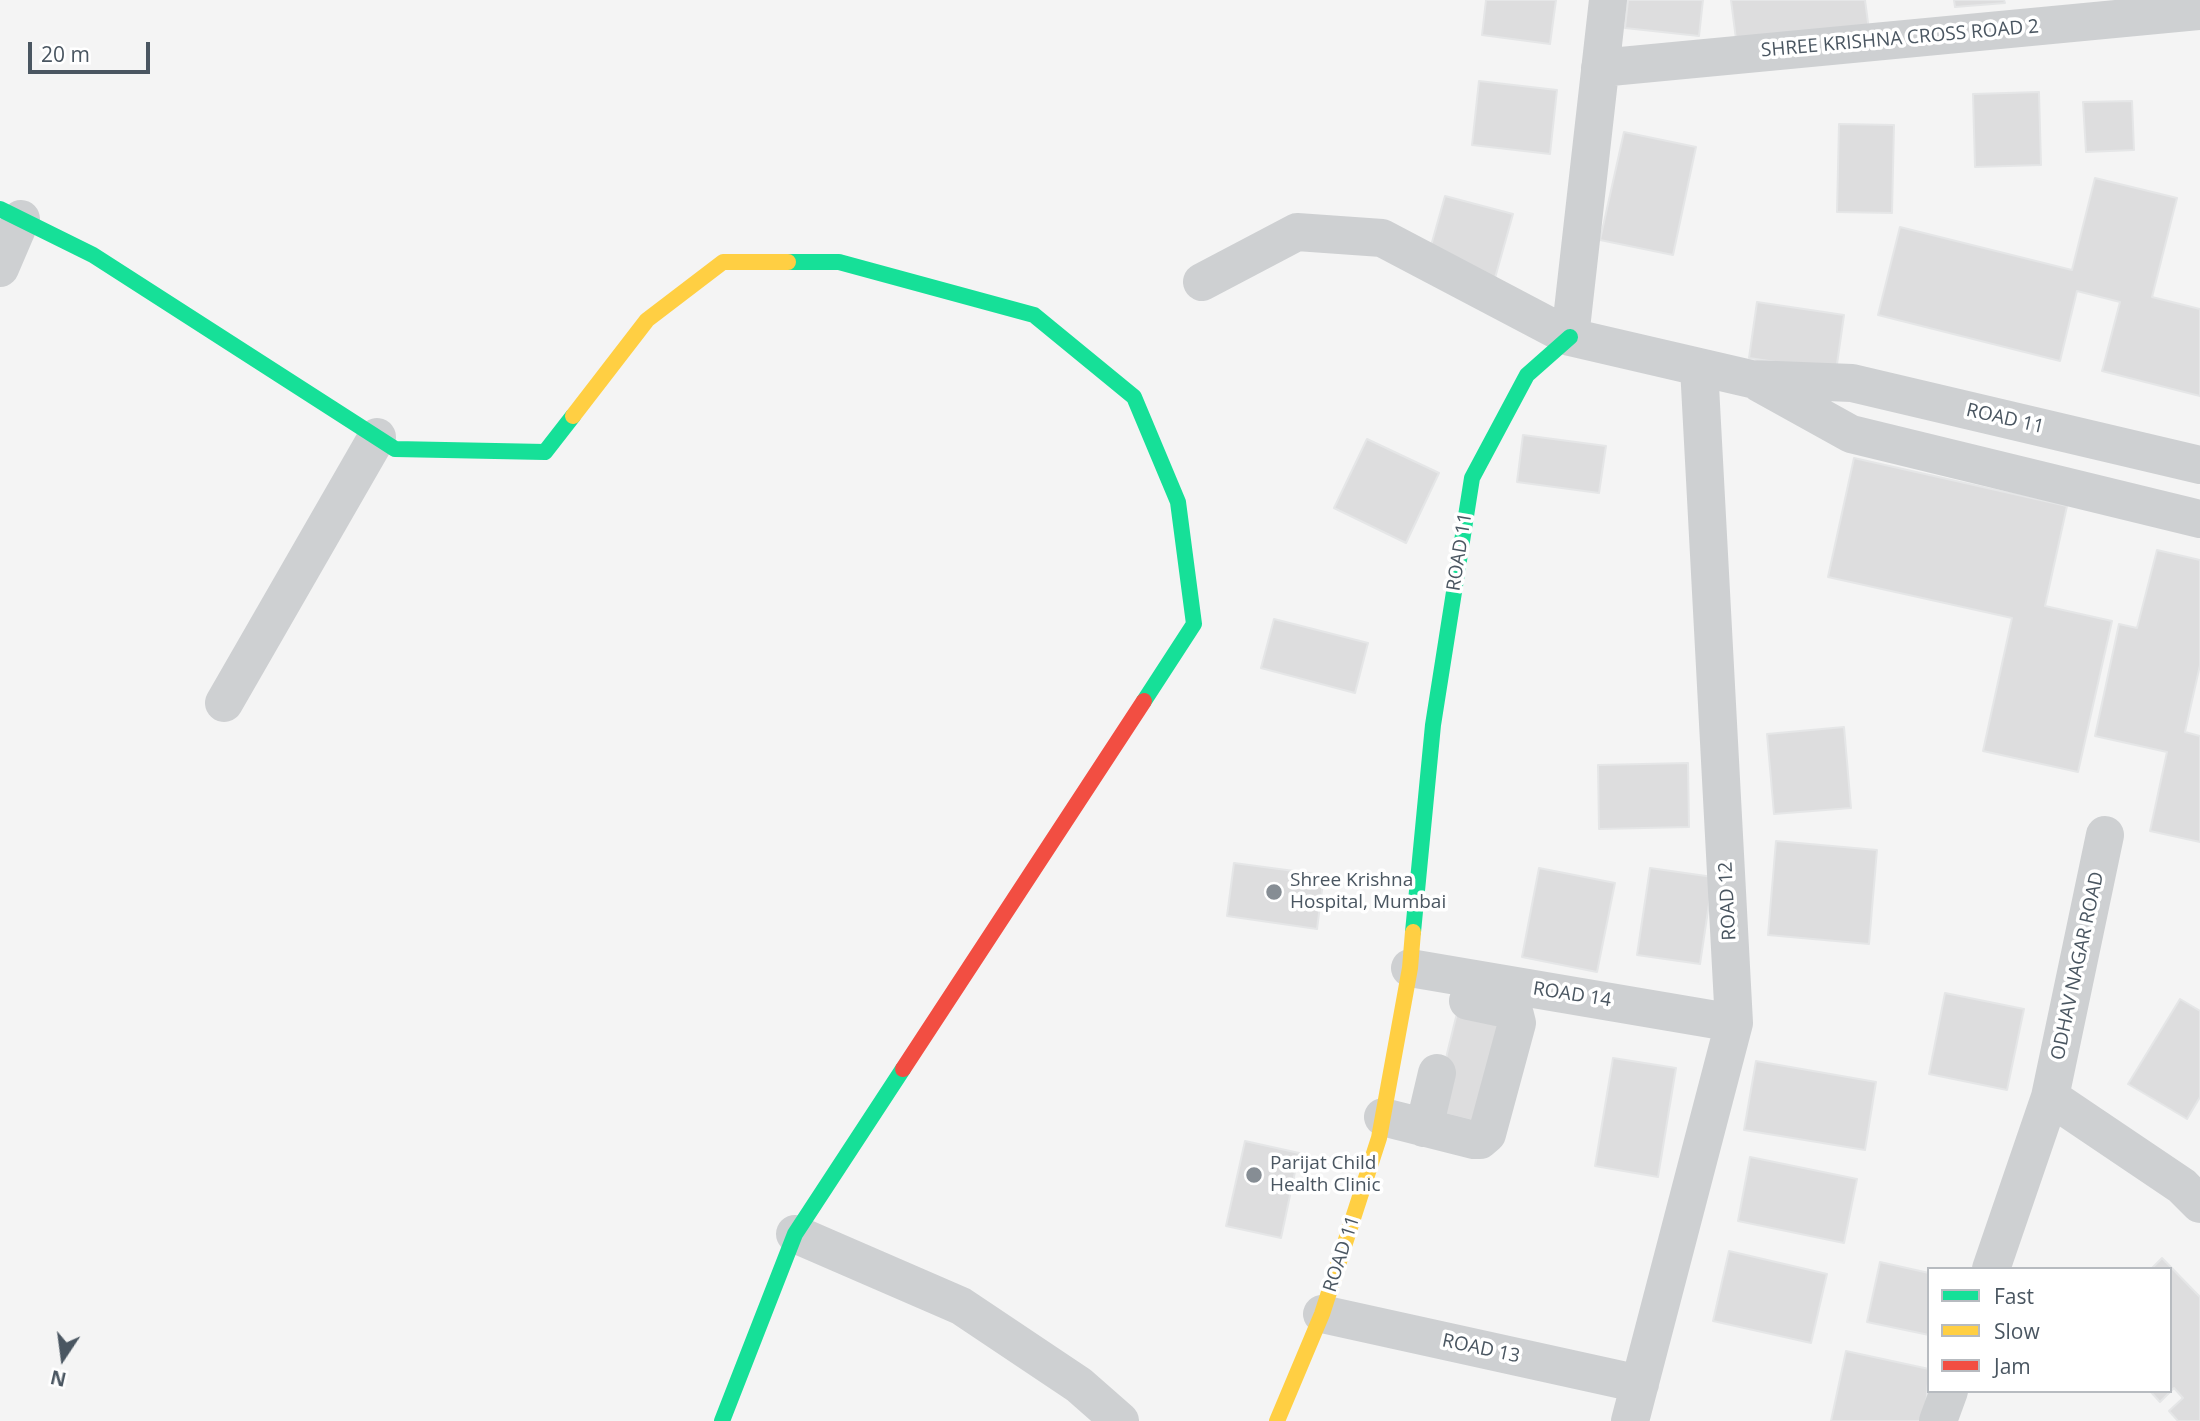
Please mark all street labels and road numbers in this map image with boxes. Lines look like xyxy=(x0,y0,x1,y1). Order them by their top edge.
street label: SHREE KRISHNA CROSS ROAD 2 xyxy=(1760,15,2040,63)
street label: ROAD 11 xyxy=(1964,399,2046,439)
street label: ROAD 11 xyxy=(1443,511,1477,593)
street label: ROAD 12 xyxy=(1715,861,1741,941)
street label: ODHAV NAGAR ROAD xyxy=(2047,870,2109,1062)
street label: ROAD 14 xyxy=(1531,978,1613,1012)
street label: ROAD 11 xyxy=(1319,1213,1365,1295)
street label: ROAD 13 xyxy=(1440,1330,1522,1368)

